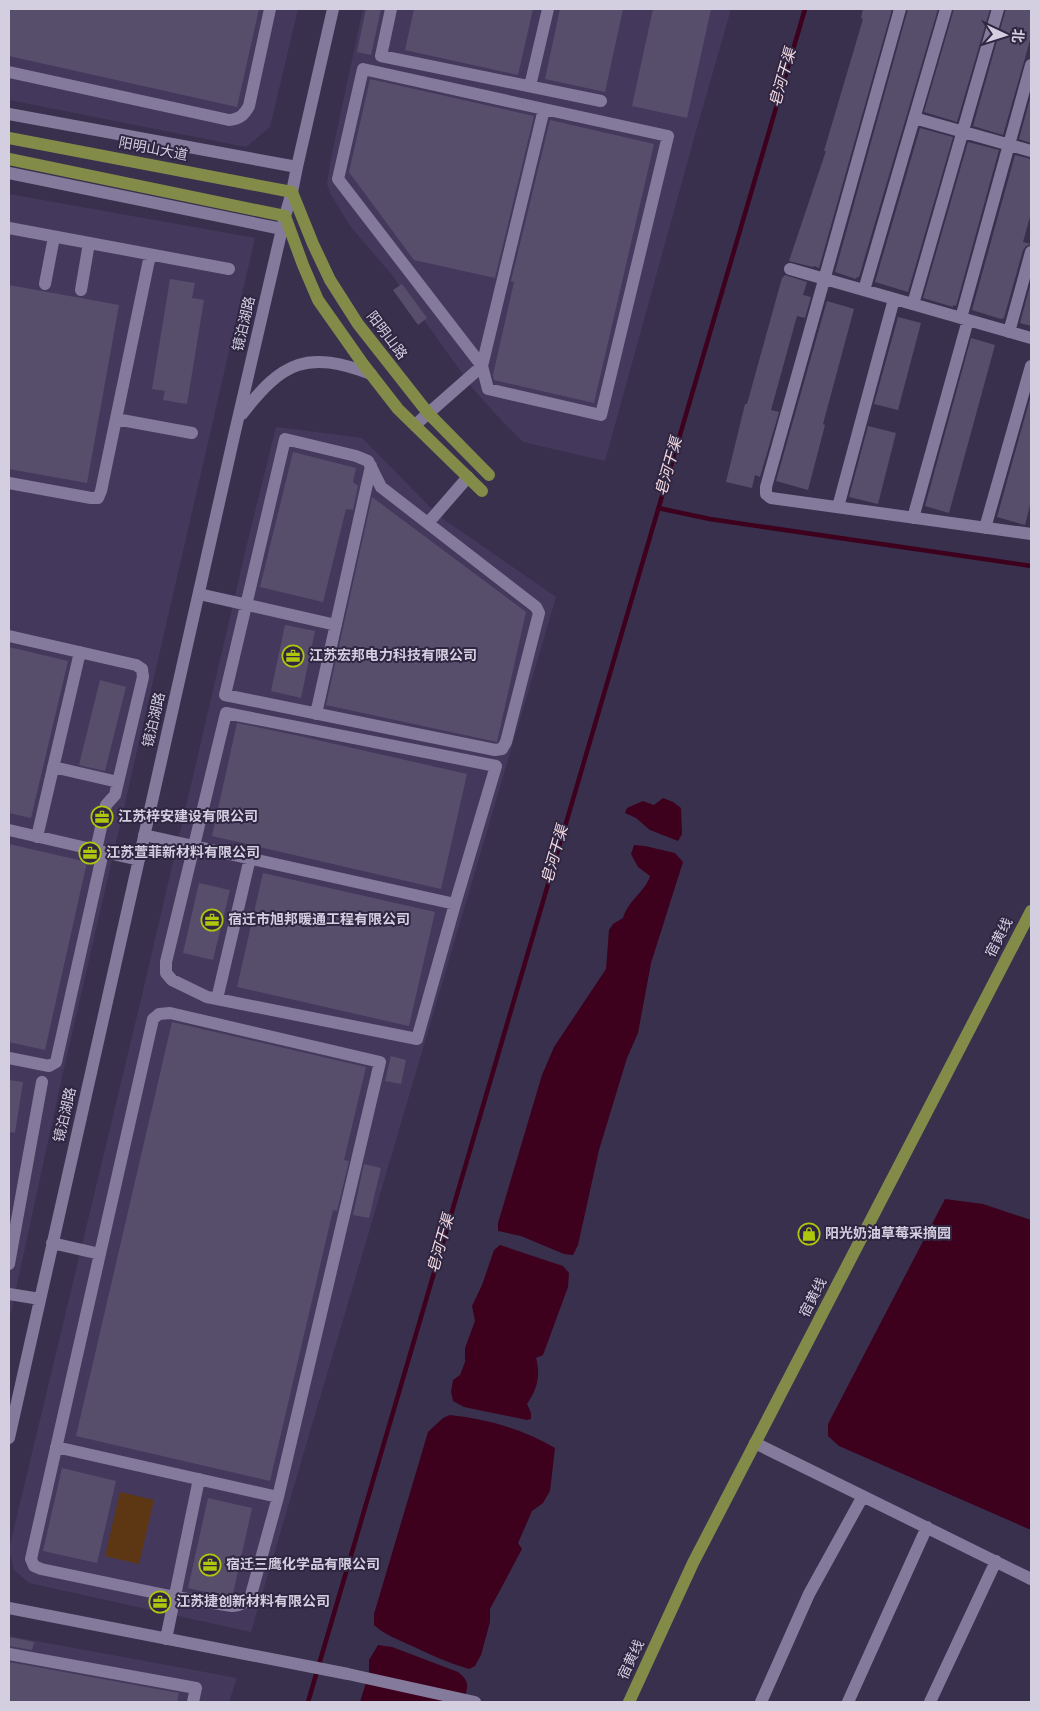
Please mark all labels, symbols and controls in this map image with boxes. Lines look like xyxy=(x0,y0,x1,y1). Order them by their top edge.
north arrow xyxy=(980,10,1030,60)
text: 北 xyxy=(1008,28,1025,43)
water label: 皂河干渠 xyxy=(767,45,802,109)
street label: 阳明山大道 xyxy=(117,135,189,165)
street label: 镜泊湖路 xyxy=(230,295,260,353)
street label: 阳明山路 xyxy=(362,309,410,363)
water label: 皂河干渠 xyxy=(653,434,688,498)
office icon: 江苏宏邦电力科技有限公司 xyxy=(281,644,305,668)
place label: 江苏宏邦电力科技有限公司 xyxy=(309,647,477,665)
street label: 镜泊湖路 xyxy=(140,691,170,749)
office icon: 江苏梓安建设有限公司 xyxy=(90,805,114,829)
place label: 江苏梓安建设有限公司 xyxy=(118,808,258,826)
water label: 皂河干渠 xyxy=(539,822,574,886)
office icon: 江苏萱菲新材料有限公司 xyxy=(78,841,102,865)
place label: 江苏萱菲新材料有限公司 xyxy=(106,844,260,862)
office icon: 宿迁市旭邦暖通工程有限公司 xyxy=(200,908,224,932)
place label: 宿迁市旭邦暖通工程有限公司 xyxy=(228,911,410,929)
street label: 宿黄线 xyxy=(982,915,1017,961)
street label: 镜泊湖路 xyxy=(51,1086,81,1144)
water label: 皂河干渠 xyxy=(425,1211,460,1275)
shop icon: 阳光奶油草莓采摘园 xyxy=(797,1222,821,1246)
place label: 阳光奶油草莓采摘园 xyxy=(825,1225,951,1243)
street label: 宿黄线 xyxy=(796,1275,831,1321)
office icon: 宿迁三鹰化学品有限公司 xyxy=(198,1553,222,1577)
place label: 宿迁三鹰化学品有限公司 xyxy=(226,1556,380,1574)
office icon: 江苏捷创新材料有限公司 xyxy=(148,1590,172,1614)
place label: 江苏捷创新材料有限公司 xyxy=(176,1593,330,1611)
street label: 宿黄线 xyxy=(615,1637,649,1683)

